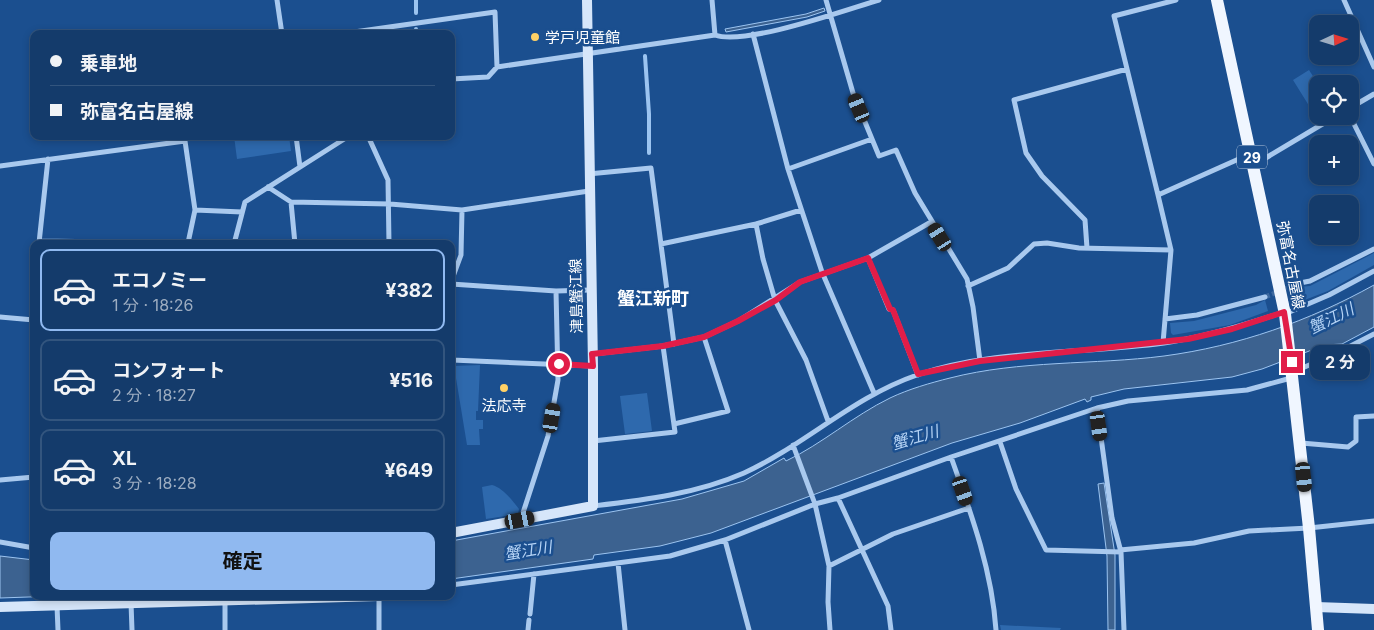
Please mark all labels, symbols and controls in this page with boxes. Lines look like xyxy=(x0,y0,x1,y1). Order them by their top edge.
north arrow xyxy=(1309,15,1359,65)
map controls xyxy=(1309,15,1359,245)
place label: 学戸児童館 xyxy=(545,28,620,47)
marker: 学戸児童館 xyxy=(529,31,541,43)
text: 乗車地 xyxy=(80,52,137,75)
button: locate xyxy=(1309,75,1359,125)
car xyxy=(846,91,871,125)
text: 弥富名古屋線 xyxy=(80,100,194,123)
button: + xyxy=(1309,135,1359,185)
road number: 29 xyxy=(1237,146,1267,168)
button: − xyxy=(1309,195,1359,245)
street label: 弥富名古屋線 xyxy=(1273,219,1309,311)
car xyxy=(925,220,954,254)
street label: 津島蟹江線 xyxy=(566,258,586,334)
icon: car xyxy=(52,268,97,313)
text: エコノミー xyxy=(112,269,207,292)
text: ¥382 xyxy=(386,279,433,302)
district label: 蟹江新町 xyxy=(617,288,689,309)
text: 1 分 · 18:26 xyxy=(112,295,193,315)
water label: 蟹江川 xyxy=(1305,298,1359,338)
callout: 2 分 xyxy=(1310,344,1370,380)
route end xyxy=(1281,351,1303,373)
text: 2 分 xyxy=(1325,352,1355,372)
route start xyxy=(548,353,570,375)
icon: car xyxy=(52,358,97,403)
text: コンフォート xyxy=(112,359,225,382)
text: ¥516 xyxy=(389,369,433,392)
marker: 法応寺 xyxy=(498,382,510,394)
text: 2 分 · 18:27 xyxy=(112,385,196,405)
place label: 法応寺 xyxy=(481,396,527,415)
car xyxy=(542,402,561,434)
car xyxy=(1089,410,1108,442)
water label: 蟹江川 xyxy=(889,420,943,453)
text: XL xyxy=(112,447,137,470)
icon: car xyxy=(52,448,97,493)
text: ¥649 xyxy=(385,459,433,482)
car xyxy=(1294,461,1313,493)
text: 3 分 · 18:28 xyxy=(112,473,197,493)
car xyxy=(951,474,974,508)
car xyxy=(503,510,536,530)
button: 確定 xyxy=(50,532,435,590)
water label: 蟹江川 xyxy=(503,536,555,564)

